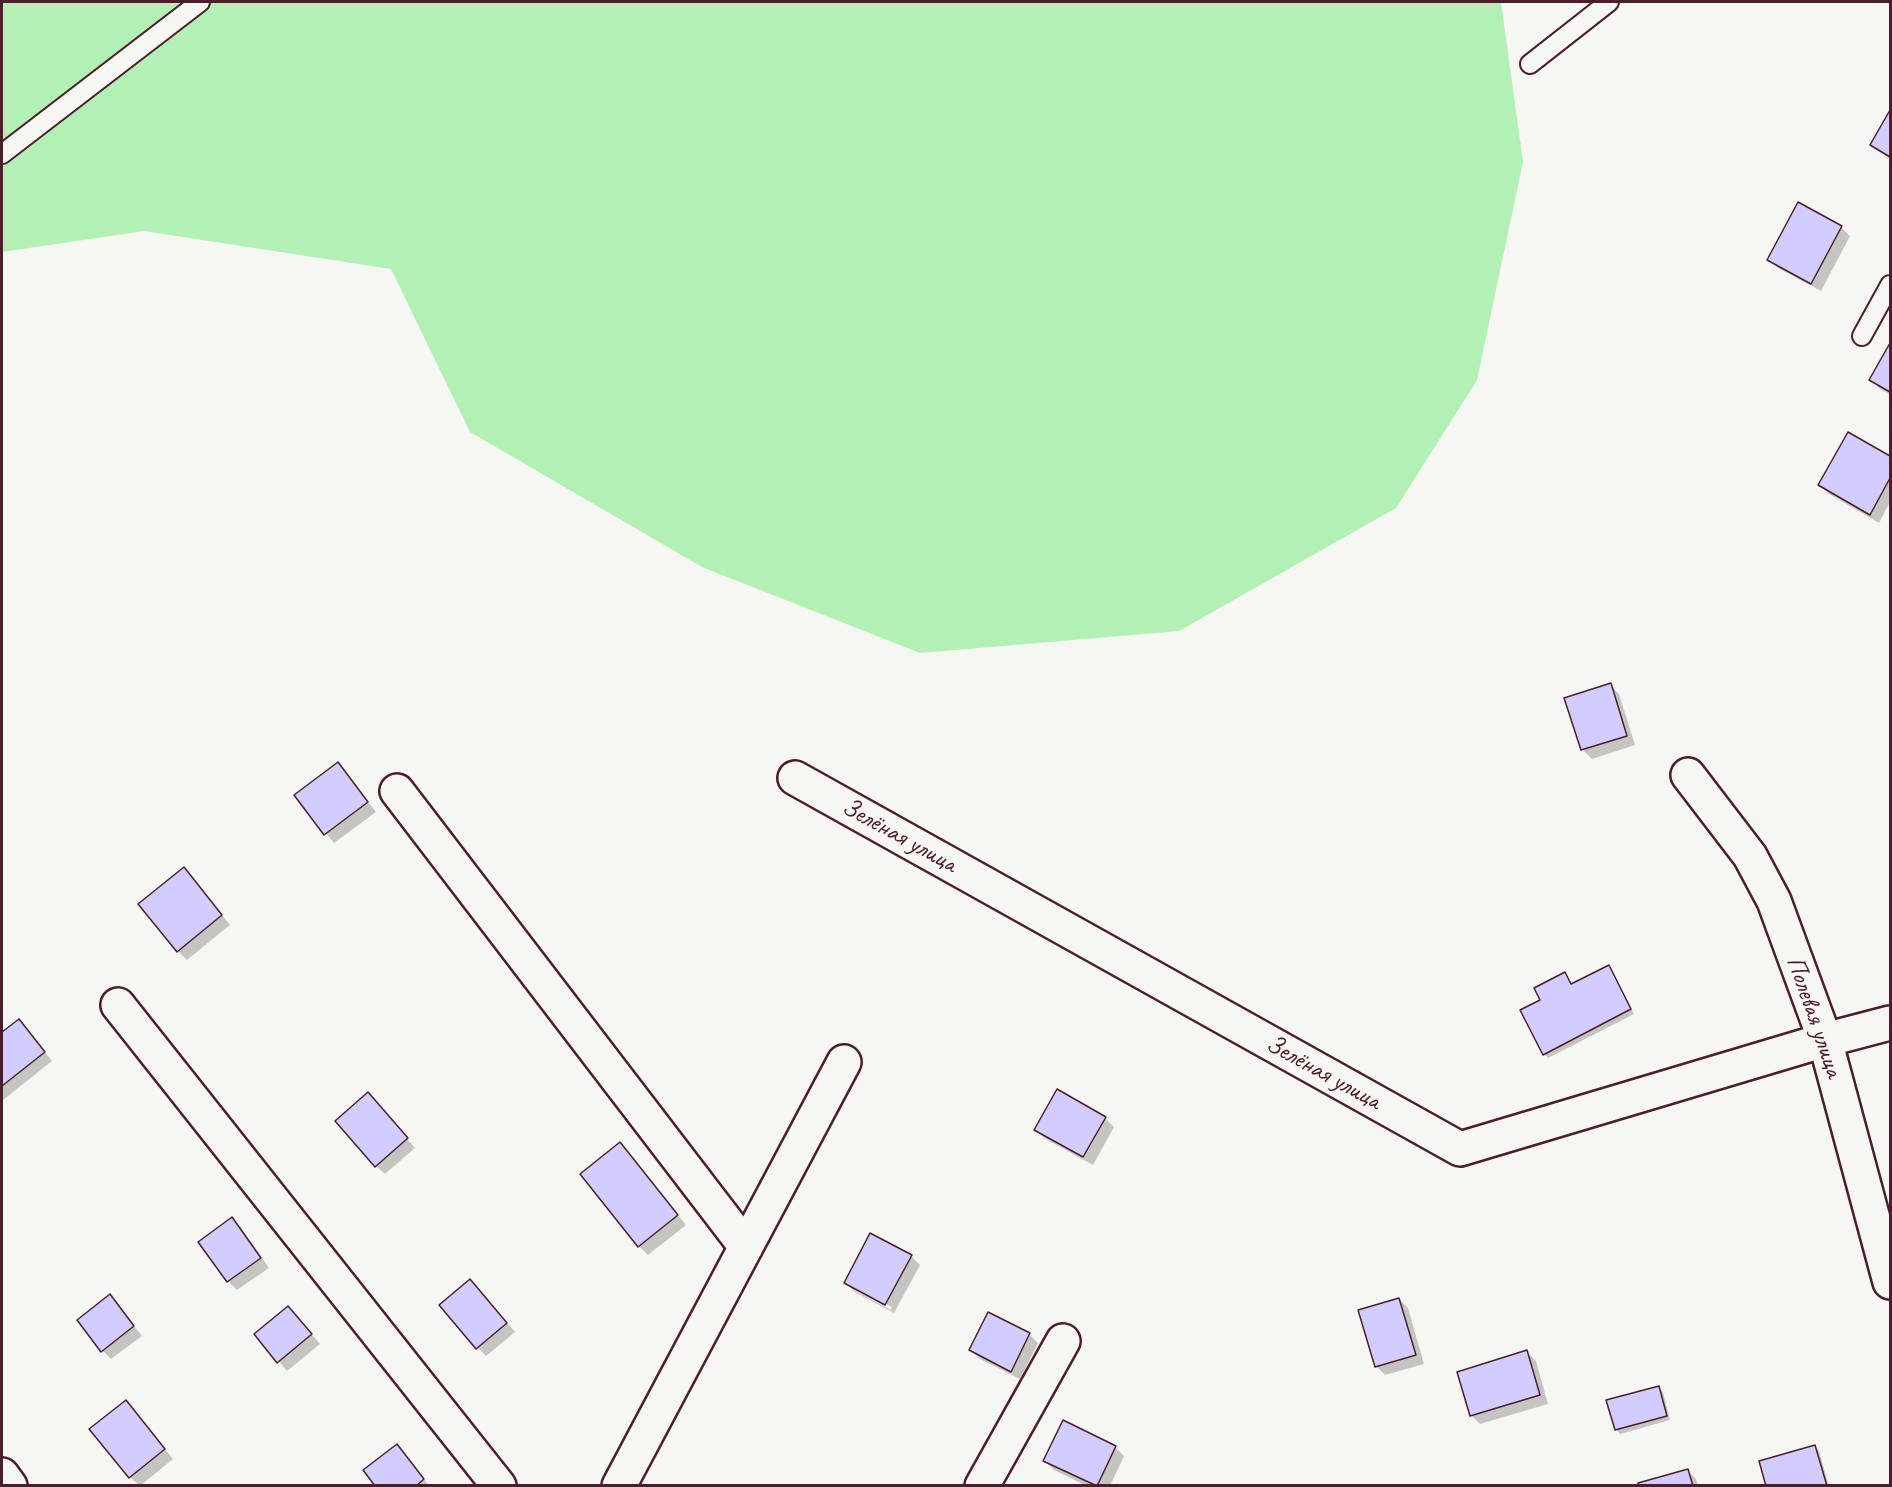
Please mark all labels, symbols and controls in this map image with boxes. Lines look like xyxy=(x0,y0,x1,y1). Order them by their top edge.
street label: Зелёная улица xyxy=(836,792,962,880)
street label: Полевая улица xyxy=(1779,952,1849,1082)
street label: Зелёная улица xyxy=(1260,1029,1386,1117)

